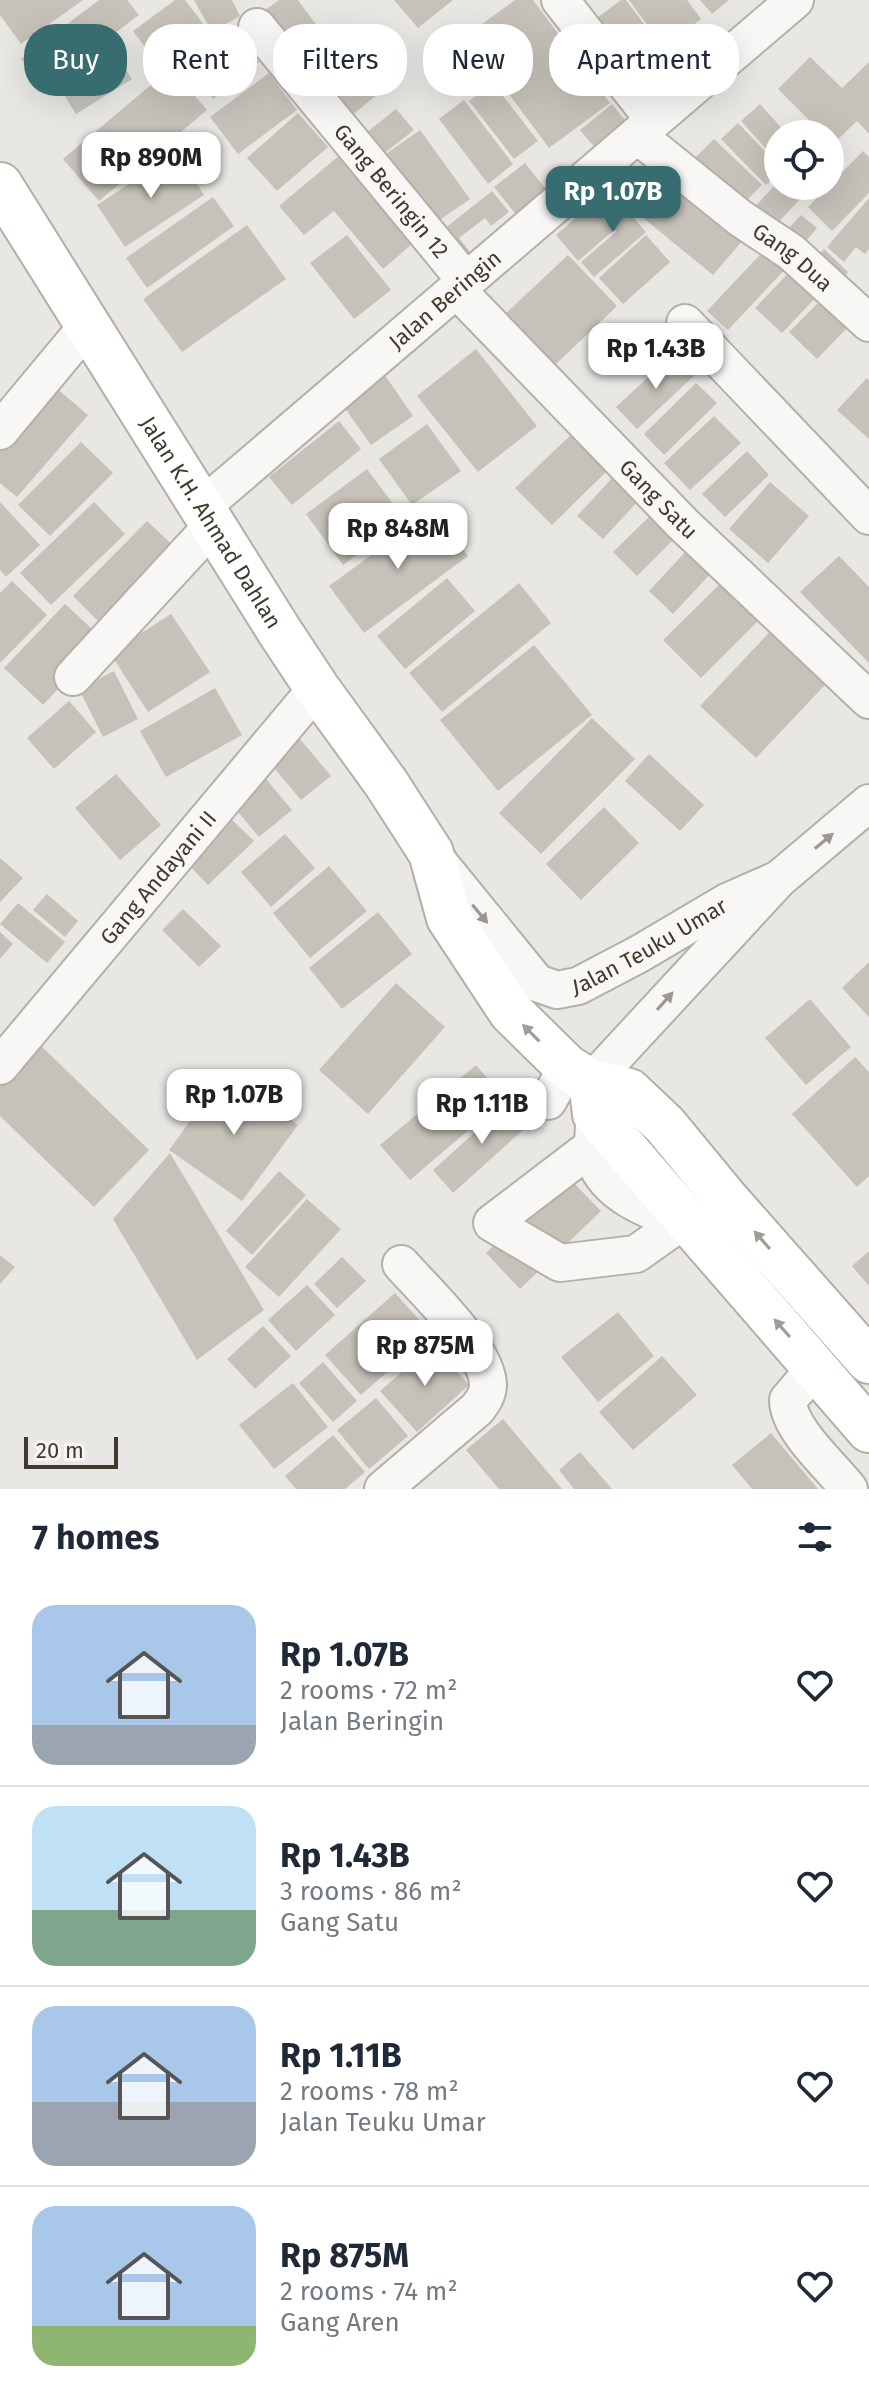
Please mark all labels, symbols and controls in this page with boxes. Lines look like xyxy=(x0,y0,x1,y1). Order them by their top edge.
chip: Buy xyxy=(24,24,127,96)
chip: Rent xyxy=(143,24,257,96)
chip: Filters xyxy=(273,24,407,96)
chip: New xyxy=(423,24,533,96)
chip: Apartment xyxy=(549,24,739,96)
street label: Gang Beringin 12 xyxy=(328,118,454,264)
map controls xyxy=(764,120,844,200)
button: locate xyxy=(764,120,844,200)
pin: Rp 890M xyxy=(77,132,225,200)
text: Rp 890M xyxy=(100,142,202,173)
pin: Rp 1.07B xyxy=(530,166,696,234)
text: Rp 1.07B xyxy=(564,176,662,207)
street label: Gang Dua xyxy=(747,217,838,297)
street label: Jalan Beringin xyxy=(383,244,507,355)
pin: Rp 1.43B xyxy=(573,323,739,391)
text: Rp 1.43B xyxy=(606,333,706,364)
street label: Jalan K.H. Ahmad Dahlan xyxy=(134,411,287,634)
street label: Gang Satu xyxy=(614,454,703,545)
pin: Rp 848M xyxy=(324,503,472,571)
text: Rp 848M xyxy=(346,513,450,544)
street label: Gang Andayani II xyxy=(95,805,222,950)
one-way arrow xyxy=(814,833,834,850)
street label: Jalan Teuku Umar xyxy=(570,892,732,1001)
one-way arrow xyxy=(471,904,488,924)
one-way arrow xyxy=(656,992,674,1011)
one-way arrow xyxy=(522,1023,541,1042)
pin: Rp 1.07B xyxy=(151,1069,317,1137)
pin: Rp 1.11B xyxy=(399,1078,565,1146)
text: Rp 1.07B xyxy=(185,1079,283,1110)
text: Rp 1.11B xyxy=(435,1088,529,1119)
one-way arrow xyxy=(754,1230,771,1250)
one-way arrow xyxy=(774,1318,791,1338)
pin: Rp 875M xyxy=(351,1320,499,1388)
text: Rp 875M xyxy=(376,1330,474,1361)
scale bar xyxy=(24,1433,118,1469)
text: 20 m xyxy=(36,1437,84,1464)
icon: filters xyxy=(793,1515,837,1559)
text: 7 homes xyxy=(32,1517,159,1558)
text: Rp 1.07B xyxy=(280,1634,409,1675)
icon: home xyxy=(96,1637,192,1733)
icon: heart xyxy=(793,1663,837,1707)
text: 2 rooms · 72 m² xyxy=(280,1675,457,1706)
text: Jalan Beringin xyxy=(280,1706,444,1737)
text: Rp 1.43B xyxy=(280,1835,410,1876)
icon: home xyxy=(96,1838,192,1934)
icon: heart xyxy=(793,1864,837,1908)
text: 3 rooms · 86 m² xyxy=(280,1876,462,1907)
text: Gang Satu xyxy=(280,1907,399,1938)
text: Rp 1.11B xyxy=(280,2035,402,2076)
icon: home xyxy=(96,2038,192,2134)
icon: heart xyxy=(793,2064,837,2108)
text: 2 rooms · 78 m² xyxy=(280,2076,459,2107)
text: Jalan Teuku Umar xyxy=(280,2107,486,2138)
text: Rp 875M xyxy=(280,2235,409,2276)
icon: home xyxy=(96,2238,192,2334)
icon: heart xyxy=(793,2264,837,2308)
text: 2 rooms · 74 m² xyxy=(280,2276,458,2307)
text: Gang Aren xyxy=(280,2307,400,2338)

